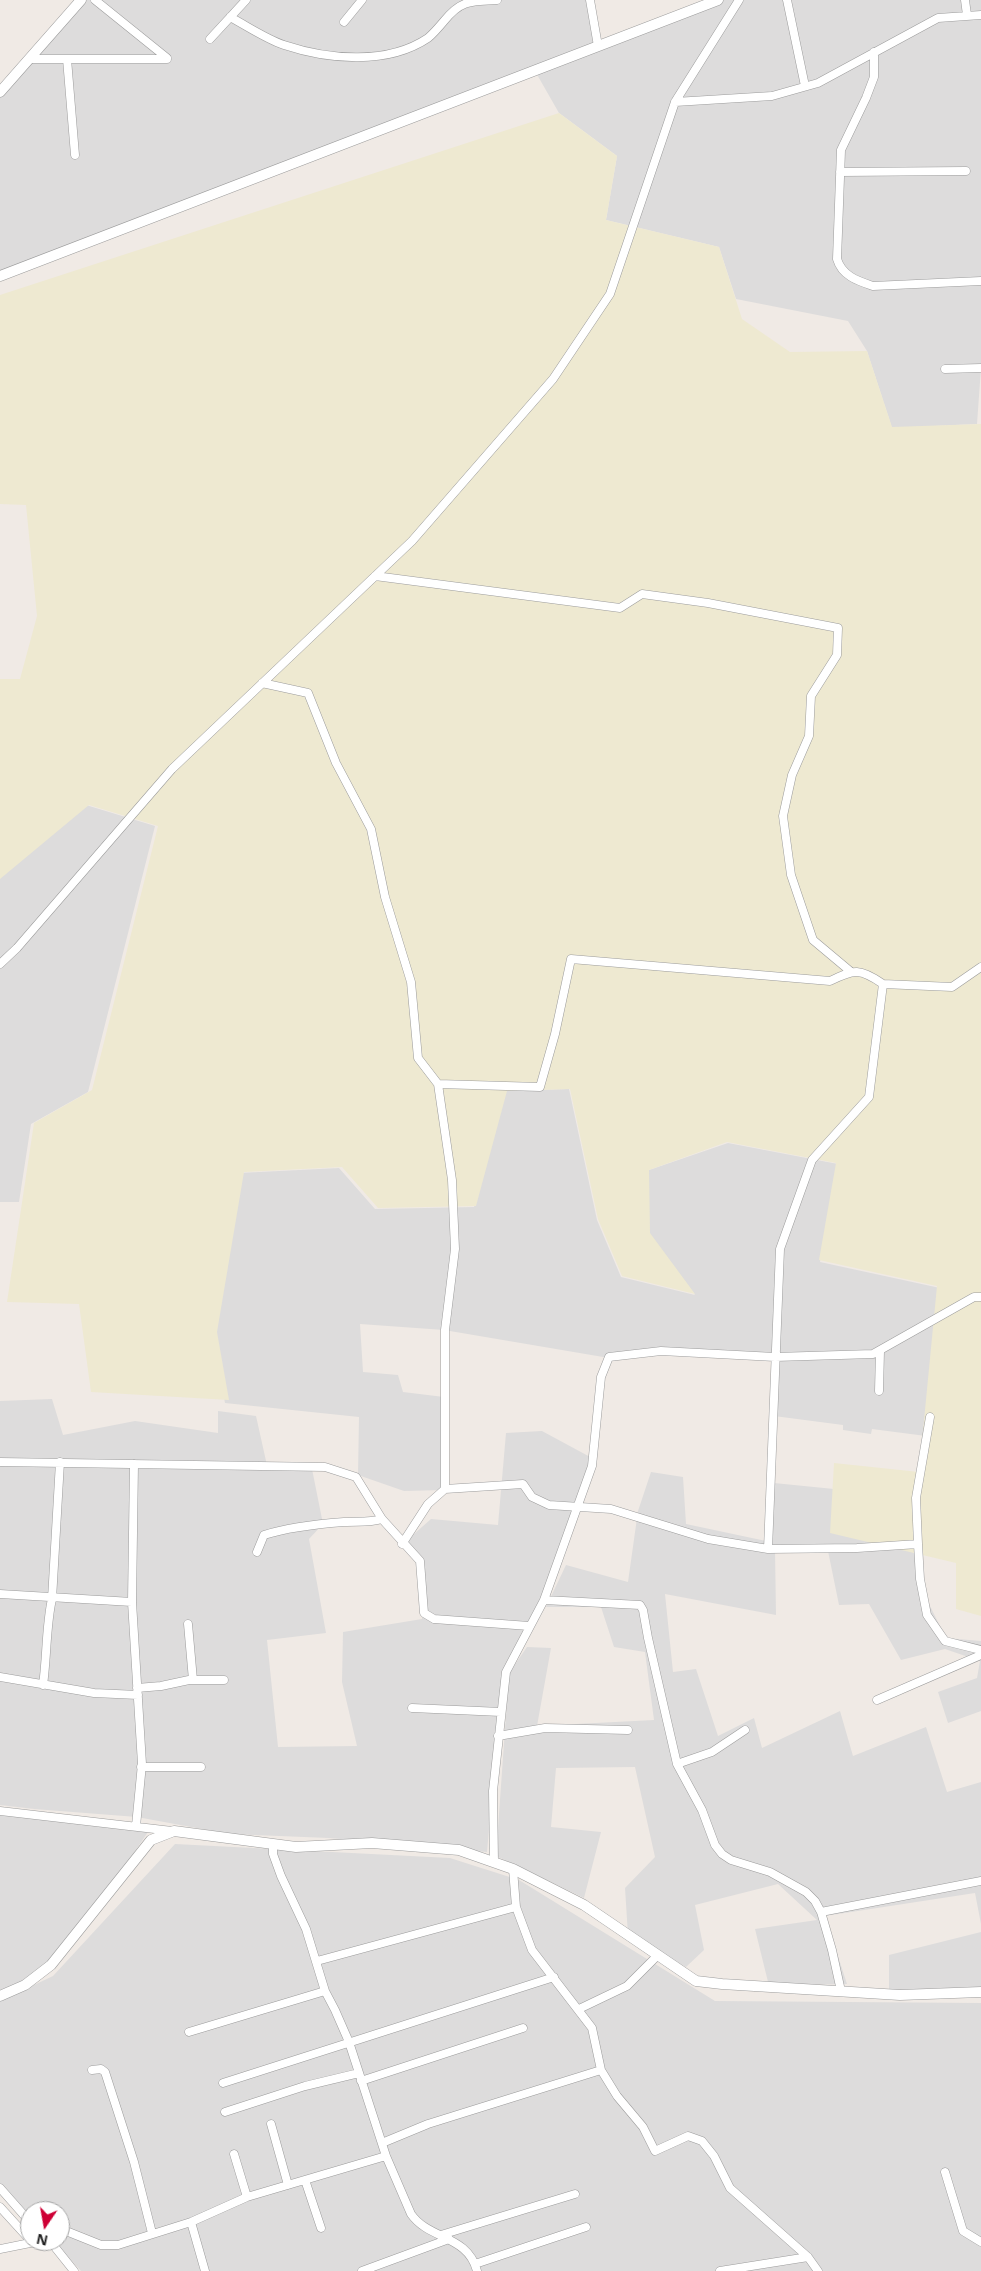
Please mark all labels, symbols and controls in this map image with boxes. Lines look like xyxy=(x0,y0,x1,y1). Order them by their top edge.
north arrow xyxy=(20,2201,70,2251)
text: N xyxy=(34,2230,50,2251)

